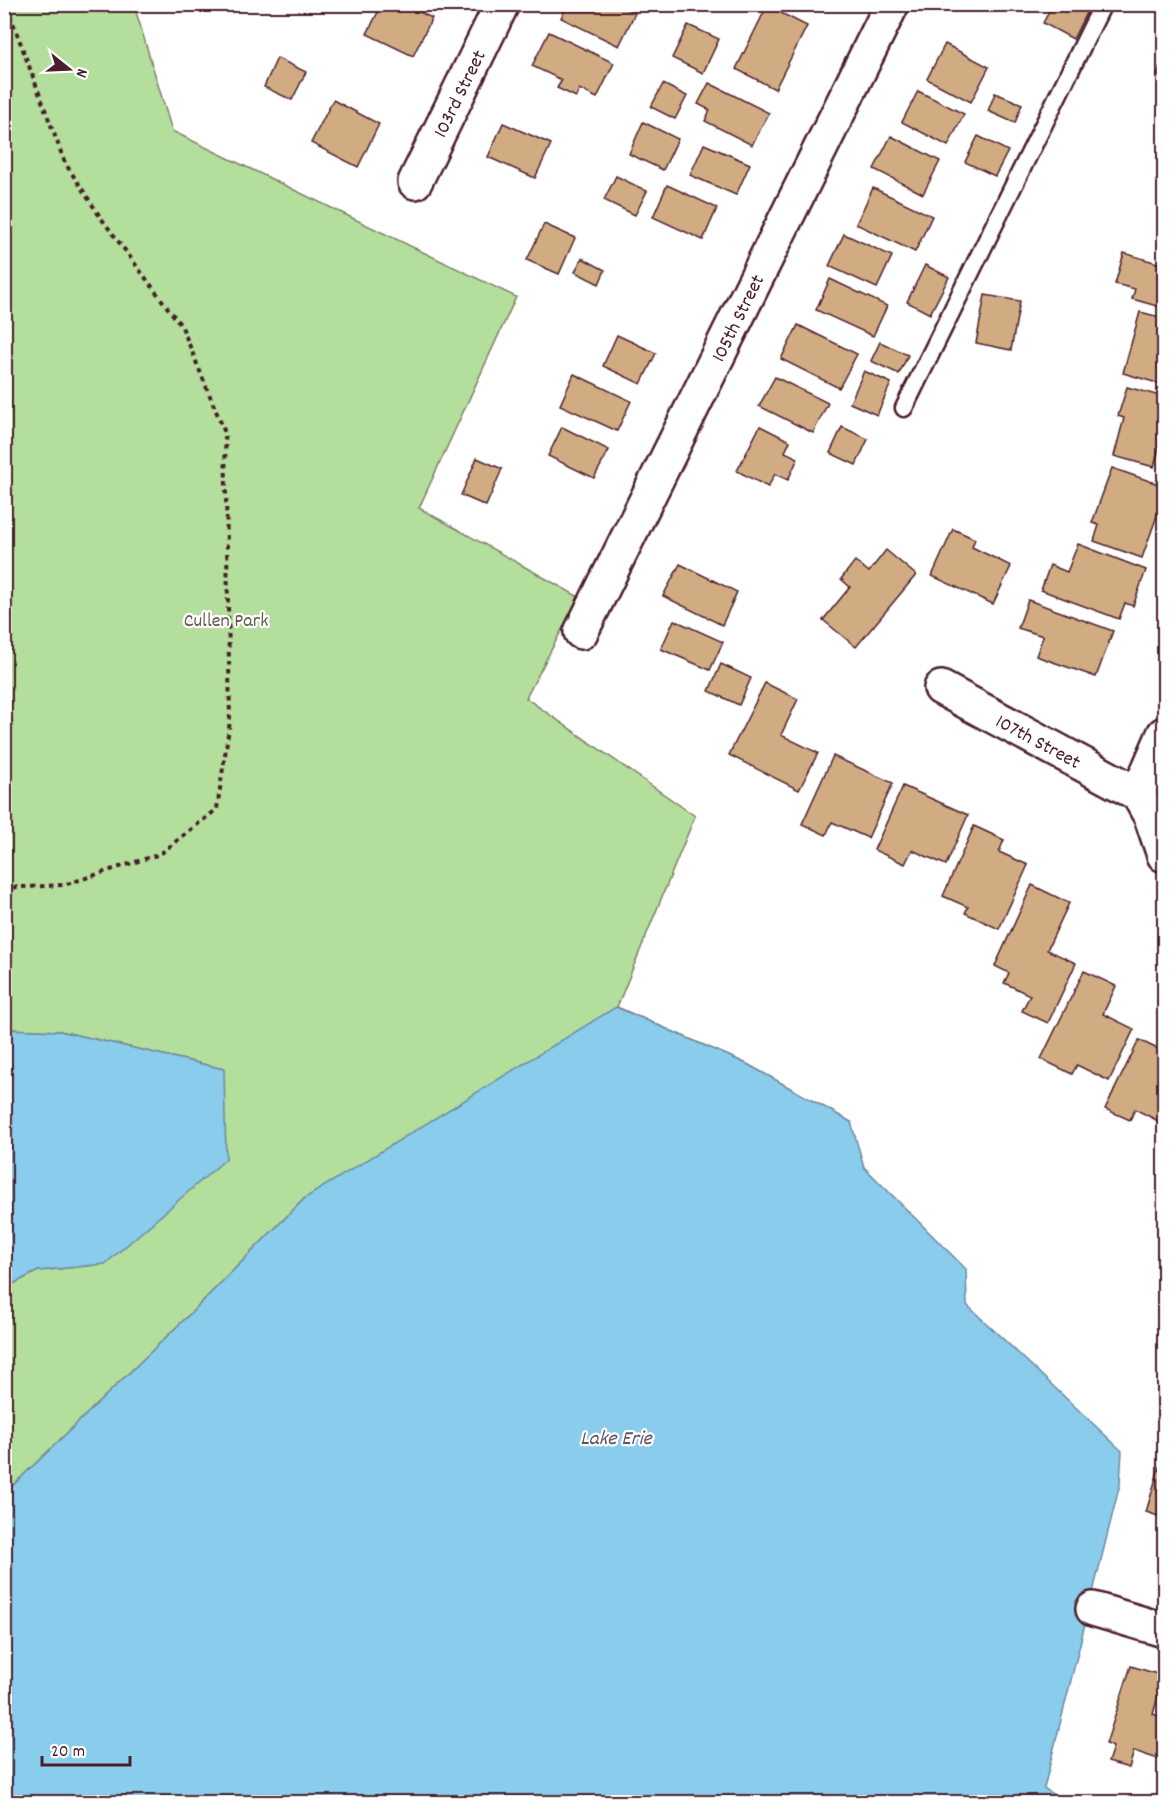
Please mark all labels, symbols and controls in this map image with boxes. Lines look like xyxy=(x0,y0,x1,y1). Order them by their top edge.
north arrow xyxy=(39,39,99,99)
street label: 103rd Street xyxy=(428,46,494,143)
text: N xyxy=(69,66,93,80)
street label: 105th Street xyxy=(706,270,773,367)
park label: Cullen Park xyxy=(184,608,268,636)
street label: 107th Street xyxy=(990,709,1085,778)
water label: Lake Erie xyxy=(580,1425,654,1455)
scale bar xyxy=(42,1729,130,1767)
text: 20 m xyxy=(51,1740,85,1765)

